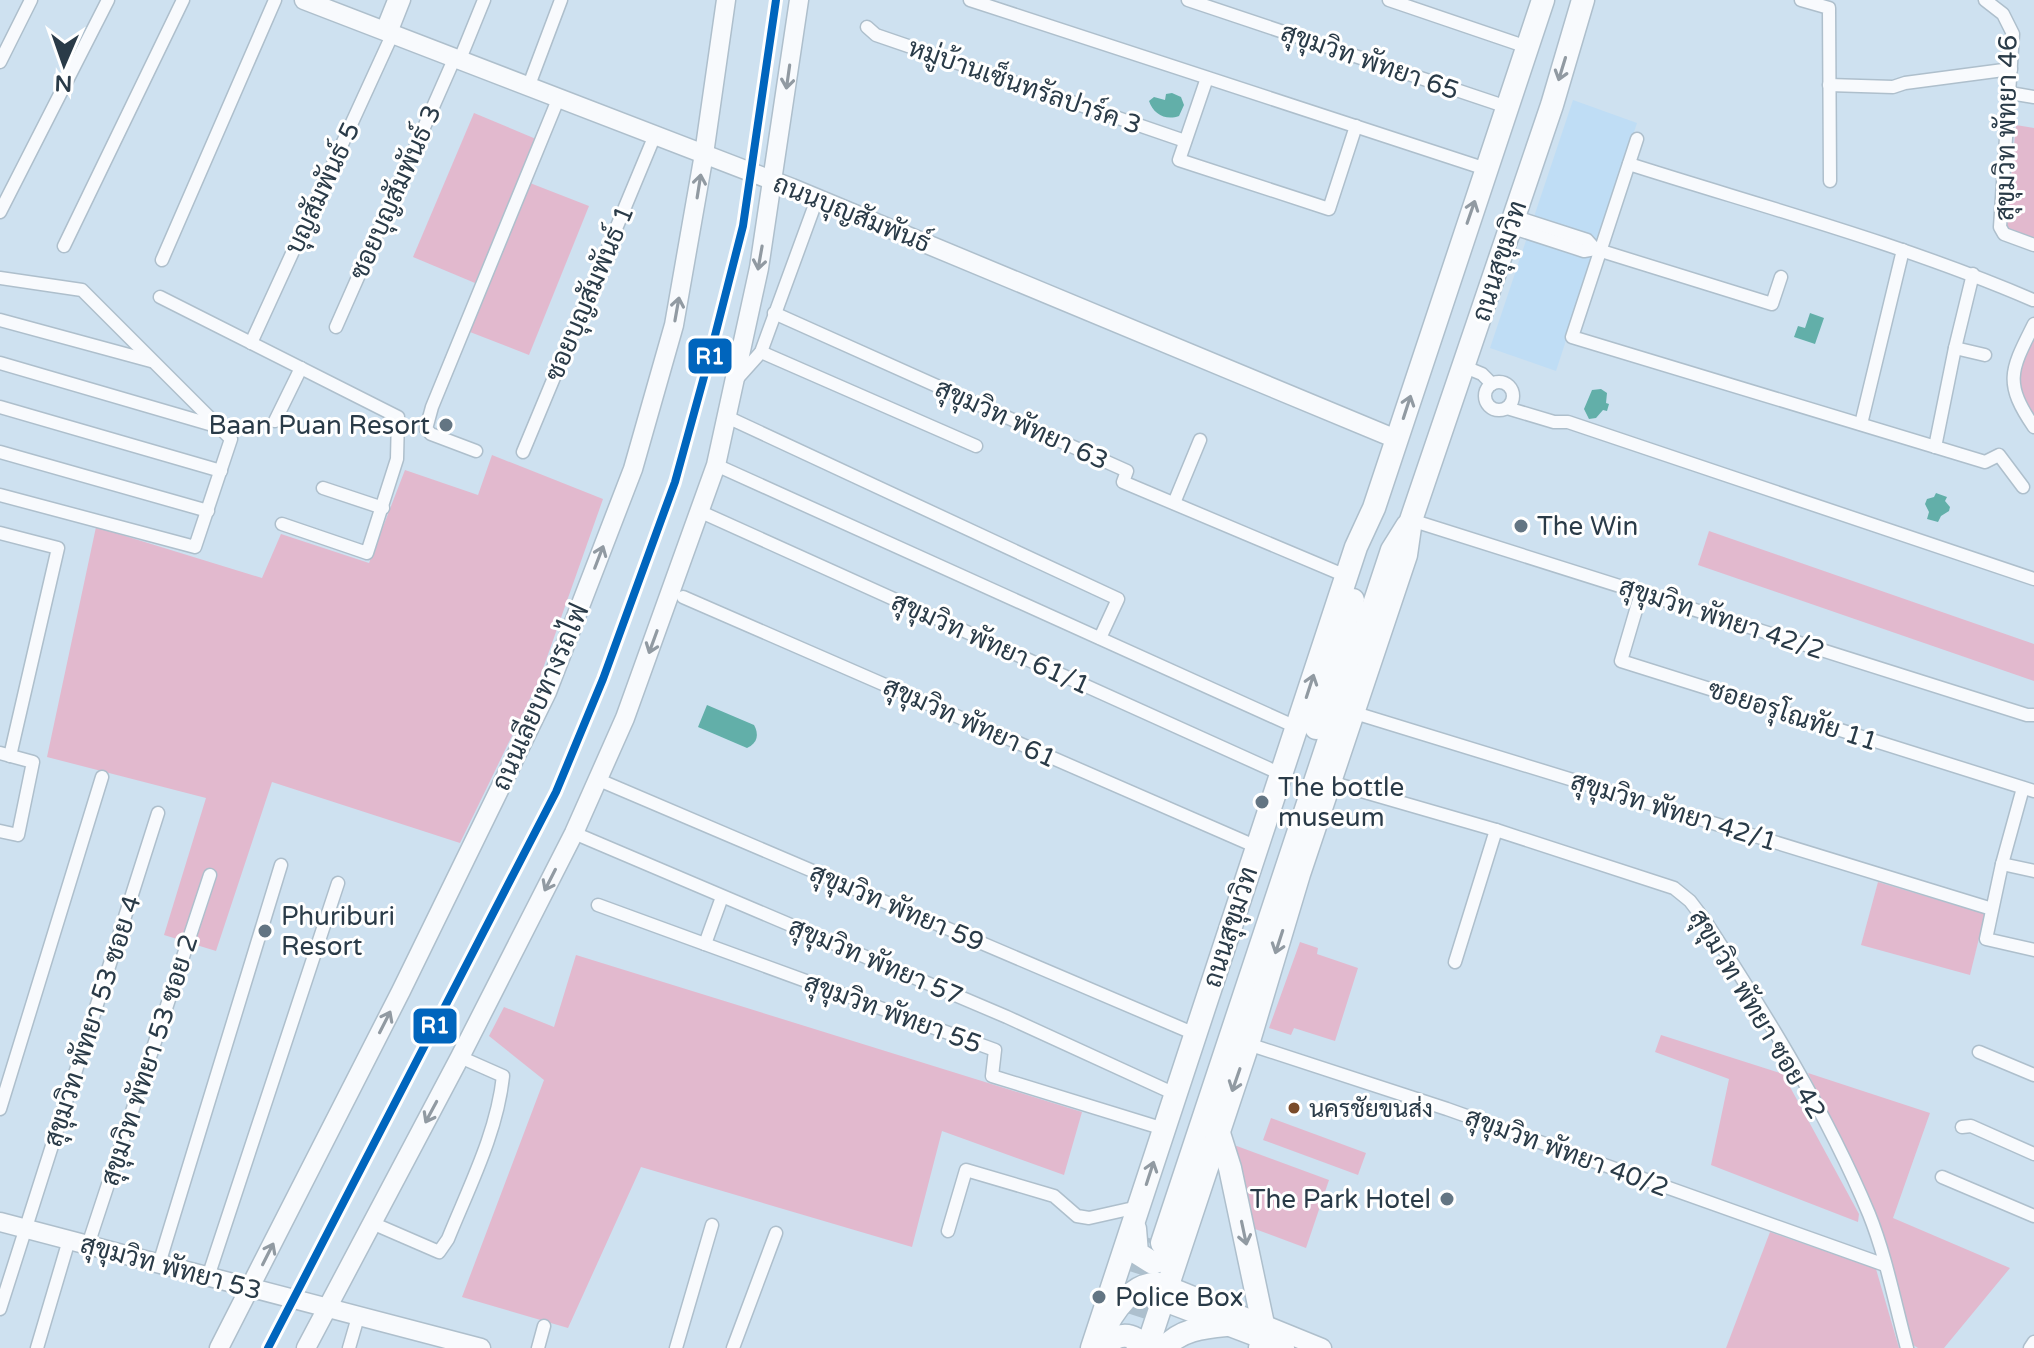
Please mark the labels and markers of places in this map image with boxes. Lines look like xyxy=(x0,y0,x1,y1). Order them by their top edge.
place label: Baan Puan Resort xyxy=(208,410,430,441)
marker: Baan Puan Resort xyxy=(437,416,455,434)
place label: The Win xyxy=(1537,511,1638,542)
marker: The Win xyxy=(1512,517,1530,535)
place label: The bottle museum xyxy=(1278,772,1404,833)
marker: The bottle museum xyxy=(1253,793,1271,811)
place label: Phuriburi Resort xyxy=(281,901,395,962)
marker: Phuriburi Resort xyxy=(256,922,274,940)
place label: นครชัยขนส่ง xyxy=(1309,1095,1433,1124)
marker: นครชัยขนส่ง xyxy=(1286,1100,1302,1116)
place label: The Park Hotel xyxy=(1250,1184,1431,1215)
marker: The Park Hotel xyxy=(1438,1190,1456,1208)
place label: Police Box xyxy=(1115,1282,1244,1313)
marker: Police Box xyxy=(1090,1288,1108,1306)

